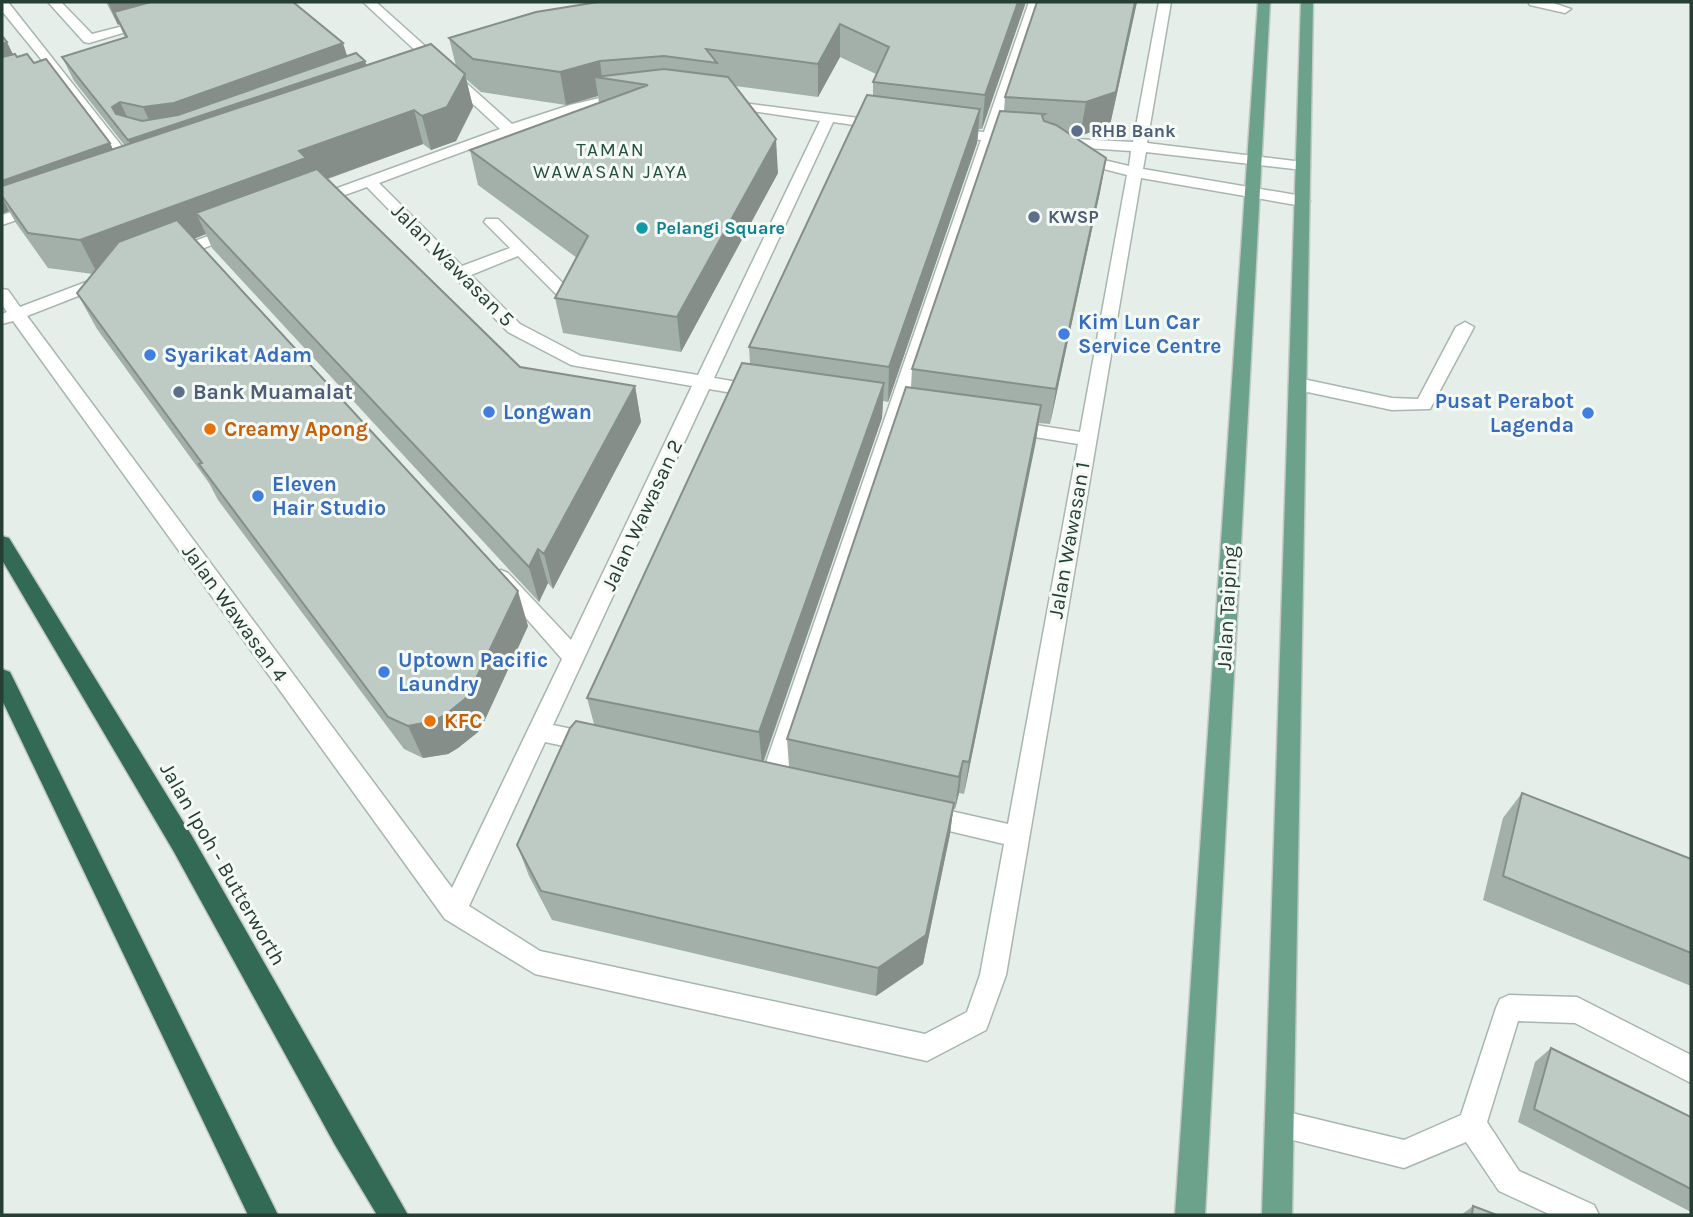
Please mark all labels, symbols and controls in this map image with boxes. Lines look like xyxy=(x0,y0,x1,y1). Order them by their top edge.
place label: RHB Bank xyxy=(1091,120,1176,142)
marker: RHB Bank xyxy=(1069,123,1085,139)
district label: TAMAN WAWASAN JAYA xyxy=(533,139,689,183)
street label: Jalan Wawasan 5 xyxy=(387,199,519,331)
place label: KWSP xyxy=(1048,206,1099,228)
marker: KWSP xyxy=(1026,209,1042,225)
place label: Pelangi Square xyxy=(656,217,785,239)
marker: Pelangi Square xyxy=(634,220,650,236)
place label: Kim Lun Car Service Centre xyxy=(1078,310,1221,358)
marker: Kim Lun Car Service Centre xyxy=(1056,326,1072,342)
place label: Syarikat Adam xyxy=(164,343,312,367)
marker: Syarikat Adam xyxy=(142,347,158,363)
place label: Bank Muamalat xyxy=(193,380,353,404)
marker: Bank Muamalat xyxy=(171,384,187,400)
place label: Pusat Perabot Lagenda xyxy=(1435,389,1574,437)
place label: Longwan xyxy=(503,400,592,424)
marker: Longwan xyxy=(481,404,497,420)
marker: Pusat Perabot Lagenda xyxy=(1580,405,1596,421)
place label: Creamy Apong xyxy=(224,417,368,441)
marker: Creamy Apong xyxy=(202,421,218,437)
street label: Jalan Wawasan 2 xyxy=(596,436,688,594)
street label: Jalan Wawasan 1 xyxy=(1043,460,1095,620)
place label: Eleven Hair Studio xyxy=(272,472,386,520)
marker: Eleven Hair Studio xyxy=(250,488,266,504)
street label: Jalan Wawasan 4 xyxy=(177,540,293,686)
street label: Jalan Taiping xyxy=(1212,545,1242,671)
place label: Uptown Pacific Laundry xyxy=(398,648,548,696)
marker: Uptown Pacific Laundry xyxy=(376,664,392,680)
place label: KFC xyxy=(444,709,483,733)
marker: KFC xyxy=(422,713,438,729)
street label: Jalan Ipoh - Butterworth xyxy=(155,759,291,969)

